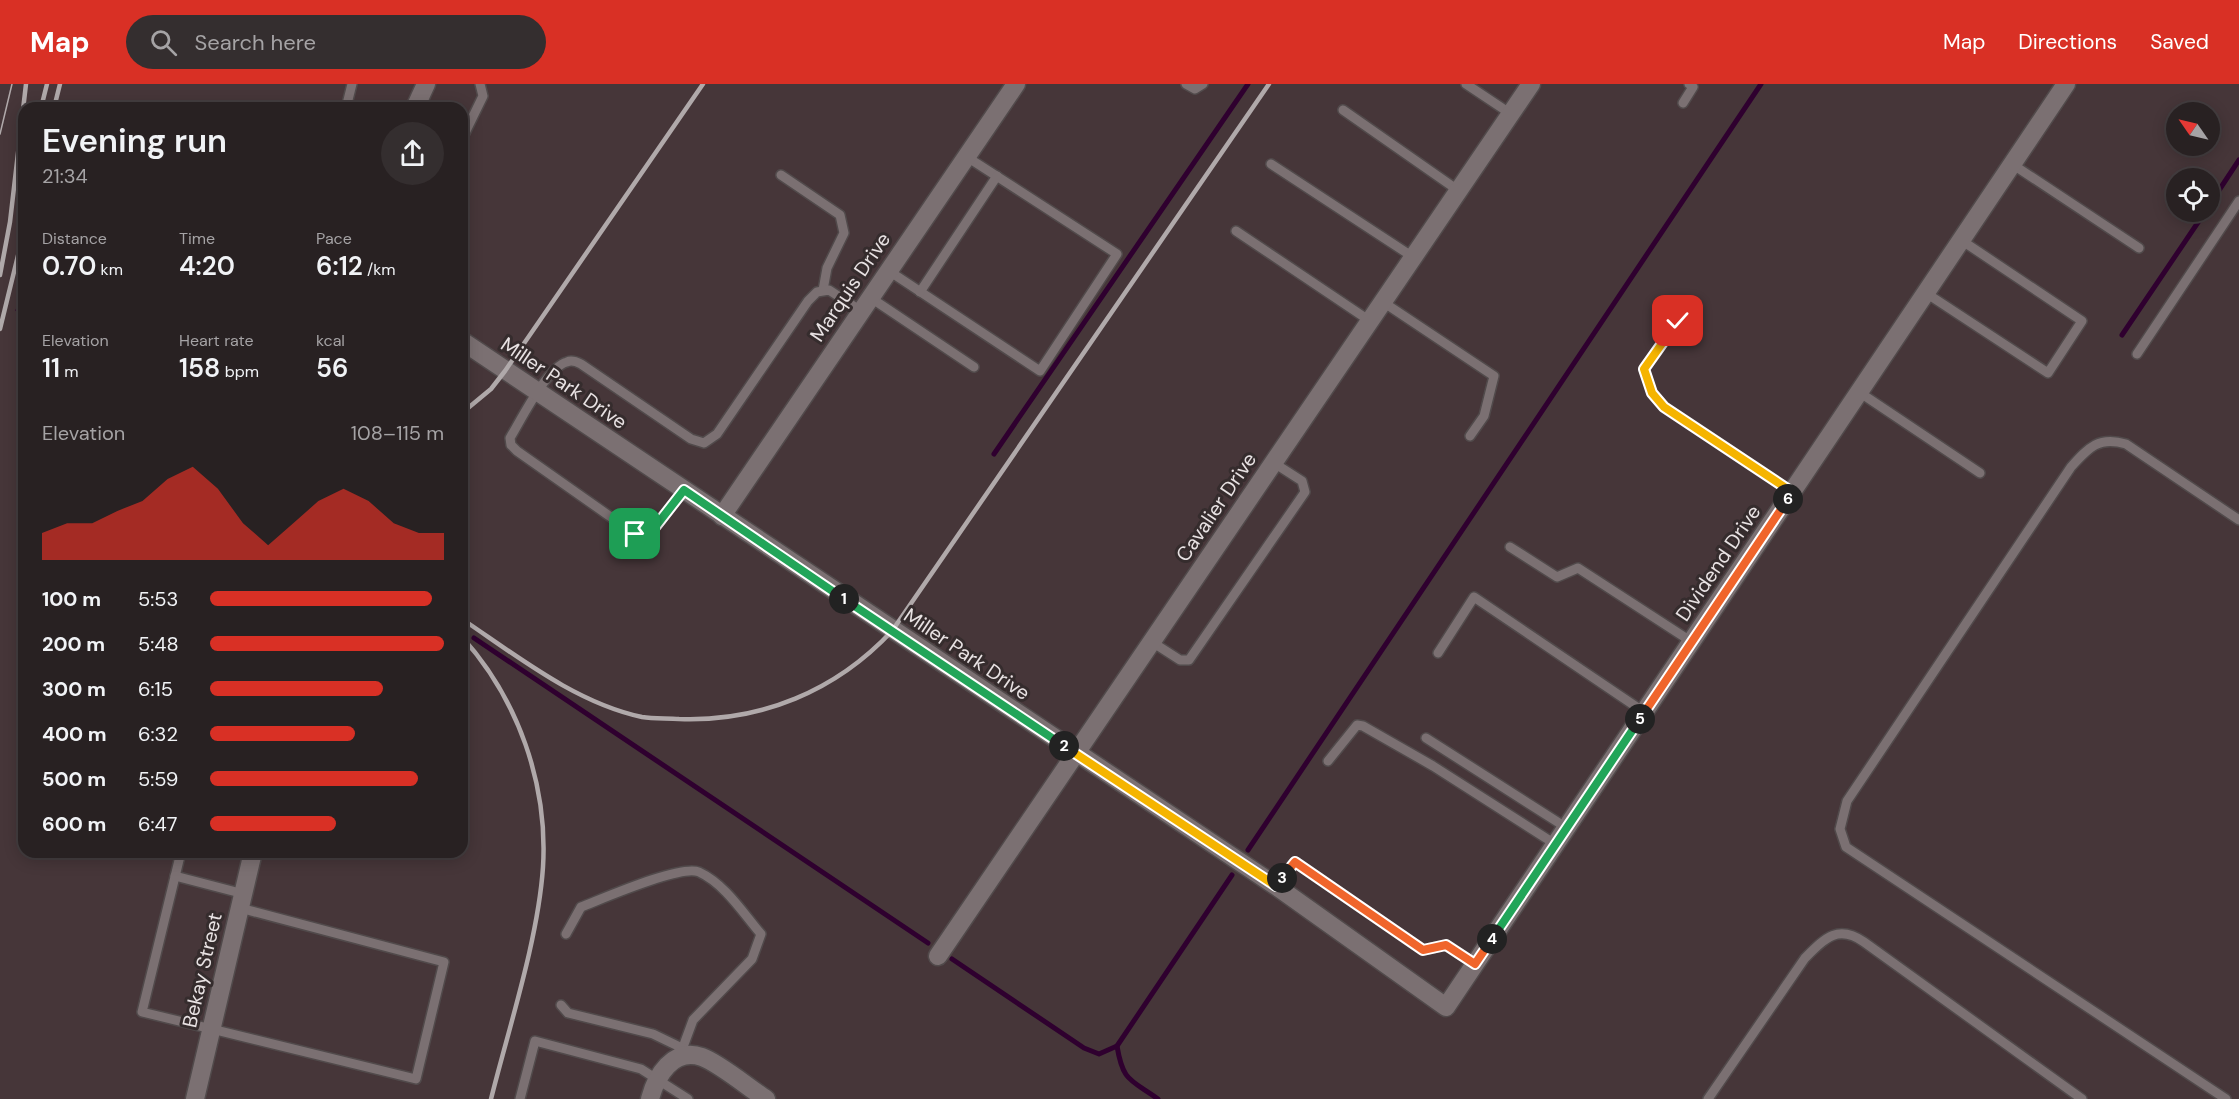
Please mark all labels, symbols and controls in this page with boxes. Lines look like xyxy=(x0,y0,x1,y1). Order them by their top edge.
search box xyxy=(126,15,546,69)
text: Map xyxy=(30,24,90,61)
icon: search xyxy=(147,26,180,59)
text: Search here xyxy=(195,28,316,57)
text: Map xyxy=(1943,28,1985,56)
text: Directions xyxy=(2018,28,2117,56)
text: Saved xyxy=(2150,28,2209,56)
north arrow xyxy=(2166,102,2220,156)
map controls xyxy=(2166,102,2220,222)
text: Evening run xyxy=(42,119,227,162)
button: share xyxy=(381,122,444,185)
text: 21:34 xyxy=(42,163,88,189)
button: locate xyxy=(2166,168,2220,222)
street label: Marquis Drive xyxy=(804,227,896,347)
text: Distance xyxy=(42,228,107,249)
text: Time xyxy=(179,228,215,249)
text: Pace xyxy=(316,228,352,249)
text: 0.70 xyxy=(42,249,96,283)
text: 4:20 xyxy=(179,249,235,283)
text: 6:12 xyxy=(316,249,363,283)
text: km xyxy=(96,259,123,280)
text: /km xyxy=(363,259,396,280)
pin xyxy=(1652,295,1703,346)
icon: check xyxy=(1661,304,1694,337)
text: Elevation xyxy=(42,330,109,351)
text: Heart rate xyxy=(179,330,254,351)
text: kcal xyxy=(316,330,345,351)
street label: Miller Park Drive xyxy=(496,331,632,435)
text: 11 xyxy=(42,351,60,385)
text: 158 xyxy=(179,351,220,385)
text: 56 xyxy=(316,351,349,385)
text: m xyxy=(60,361,79,382)
text: bpm xyxy=(220,361,259,382)
text: Elevation xyxy=(42,420,125,446)
text: 108–115 m xyxy=(351,420,444,446)
street label: Cavalier Drive xyxy=(1170,447,1262,567)
pin: 6 xyxy=(1773,484,1803,514)
text: 6 xyxy=(1783,488,1793,509)
street label: Dividend Drive xyxy=(1670,500,1766,626)
pin xyxy=(609,508,660,559)
icon: arrive xyxy=(618,517,651,550)
pin: 1 xyxy=(829,584,859,614)
text: 100 m xyxy=(42,586,101,612)
text: 5:53 xyxy=(138,586,178,612)
text: 1 xyxy=(841,588,847,609)
street label: Miller Park Drive xyxy=(899,602,1035,706)
text: 200 m xyxy=(42,631,105,657)
text: 5:48 xyxy=(138,631,179,657)
text: 300 m xyxy=(42,676,106,702)
text: 6:15 xyxy=(138,676,173,702)
pin: 5 xyxy=(1625,704,1655,734)
text: 5 xyxy=(1635,708,1645,729)
text: 400 m xyxy=(42,721,107,747)
text: 6:32 xyxy=(138,721,178,747)
pin: 2 xyxy=(1049,731,1079,761)
text: 2 xyxy=(1059,735,1069,756)
text: 500 m xyxy=(42,766,106,792)
text: 5:59 xyxy=(138,766,178,792)
text: 600 m xyxy=(42,811,106,837)
text: 6:47 xyxy=(138,811,177,837)
pin: 3 xyxy=(1267,863,1297,893)
text: 3 xyxy=(1277,867,1287,888)
street label: Bekay Street xyxy=(176,910,228,1030)
pin: 4 xyxy=(1477,924,1507,954)
text: 4 xyxy=(1487,928,1497,949)

